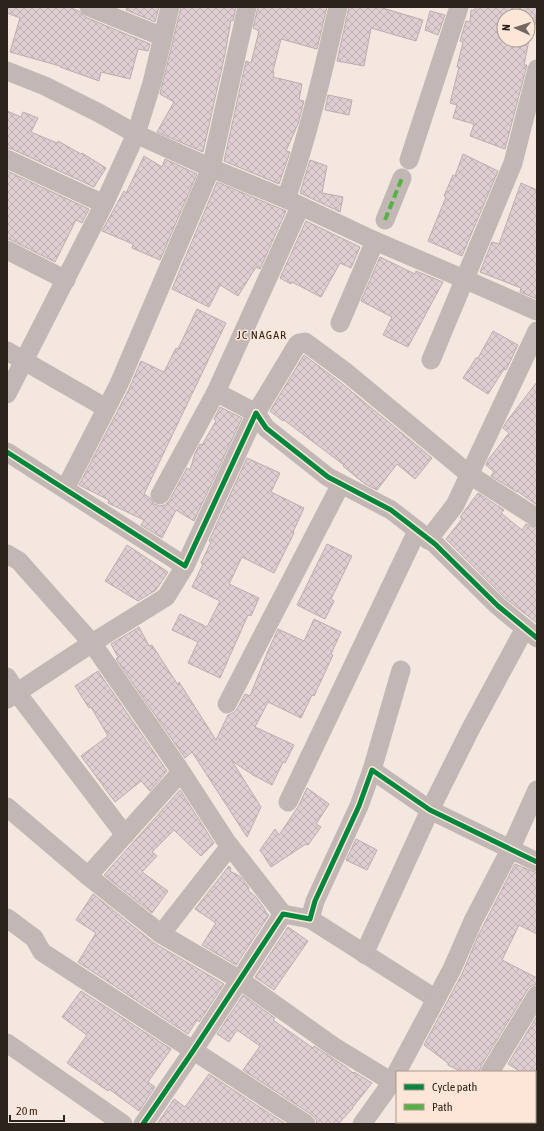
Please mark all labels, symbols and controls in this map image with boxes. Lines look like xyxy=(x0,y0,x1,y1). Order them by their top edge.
north arrow xyxy=(496,8,536,48)
text: N xyxy=(500,24,512,31)
district label: JC NAGAR xyxy=(237,328,287,342)
legend xyxy=(396,1071,536,1123)
text: Cycle path xyxy=(432,1080,477,1094)
scale bar xyxy=(10,1097,64,1123)
text: Path xyxy=(432,1100,453,1114)
text: 20 m xyxy=(16,1104,38,1118)

